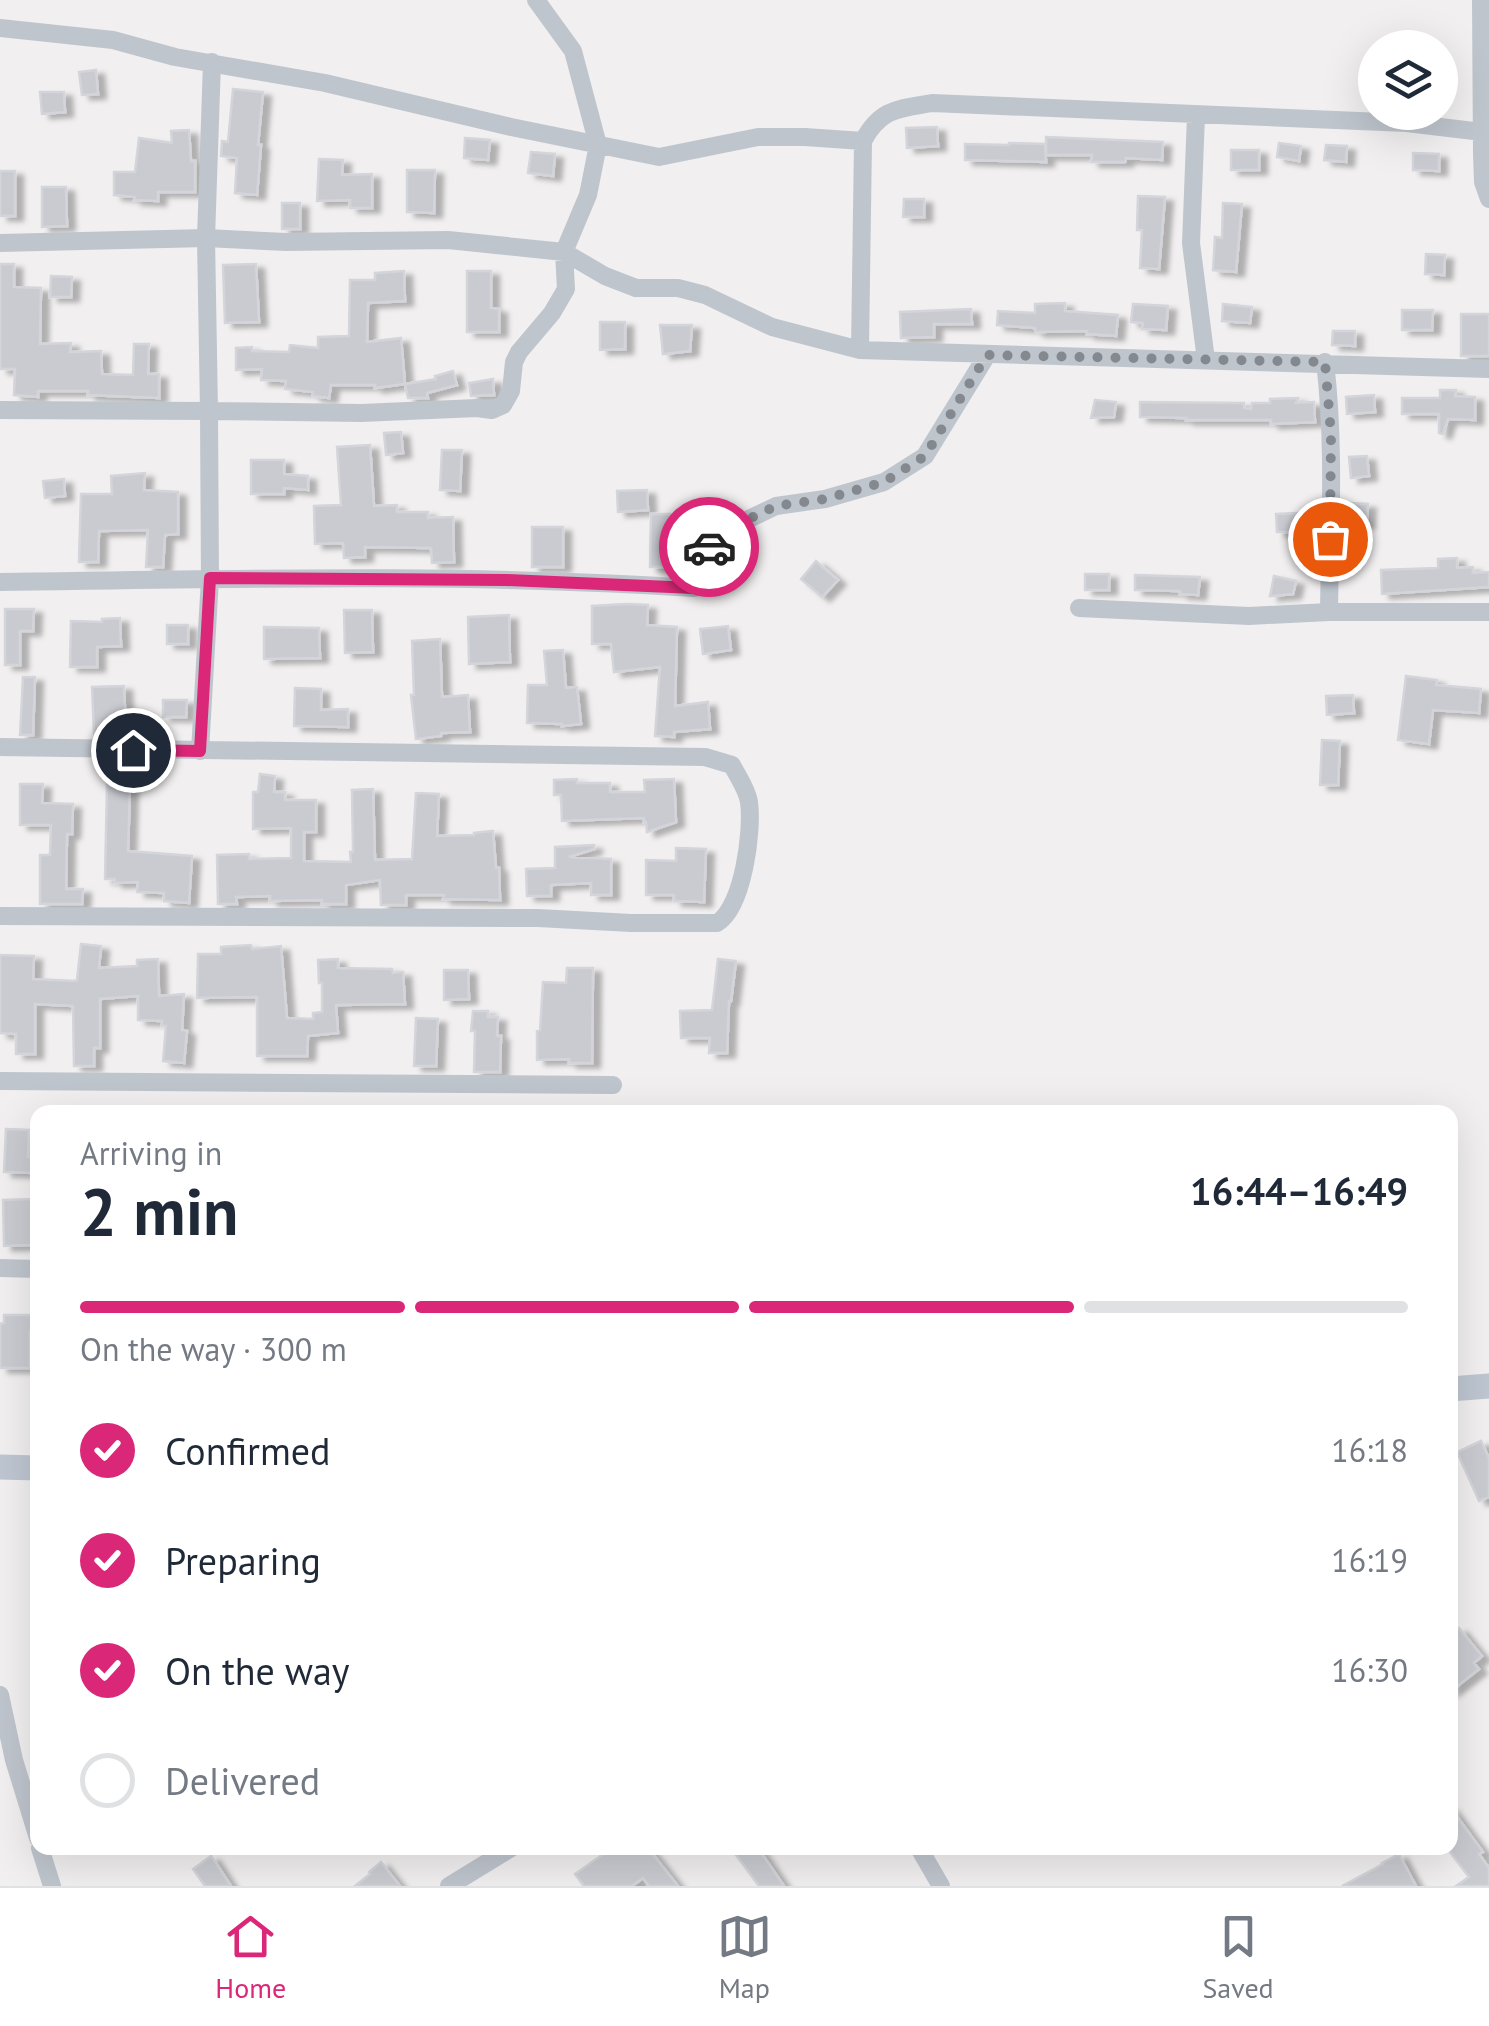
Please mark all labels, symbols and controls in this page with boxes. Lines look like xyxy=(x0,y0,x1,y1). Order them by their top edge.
map controls xyxy=(1358,30,1458,130)
button: layers xyxy=(1358,30,1458,130)
courier xyxy=(659,497,759,597)
pin xyxy=(1288,497,1373,582)
icon: bag xyxy=(1303,512,1358,567)
icon: car xyxy=(682,520,737,575)
pin xyxy=(91,708,176,793)
icon: home xyxy=(106,723,161,778)
text: Arriving in xyxy=(80,1132,222,1174)
text: 16:44–16:49 xyxy=(1190,1166,1408,1215)
text: 2 min xyxy=(80,1169,239,1253)
text: On the way · 300 m xyxy=(80,1328,347,1370)
icon: check xyxy=(80,1423,135,1478)
text: Confirmed xyxy=(165,1426,331,1475)
text: 16:18 xyxy=(1331,1429,1408,1471)
icon: check xyxy=(80,1533,135,1588)
text: Preparing xyxy=(165,1536,321,1585)
text: 16:19 xyxy=(1331,1539,1408,1581)
icon: check xyxy=(80,1643,135,1698)
text: On the way xyxy=(165,1646,350,1695)
text: 16:30 xyxy=(1331,1649,1408,1691)
text: Delivered xyxy=(165,1756,320,1805)
tab: Home xyxy=(215,1909,286,2006)
tab: Map xyxy=(717,1909,772,2006)
tab: Saved xyxy=(1202,1909,1274,2006)

